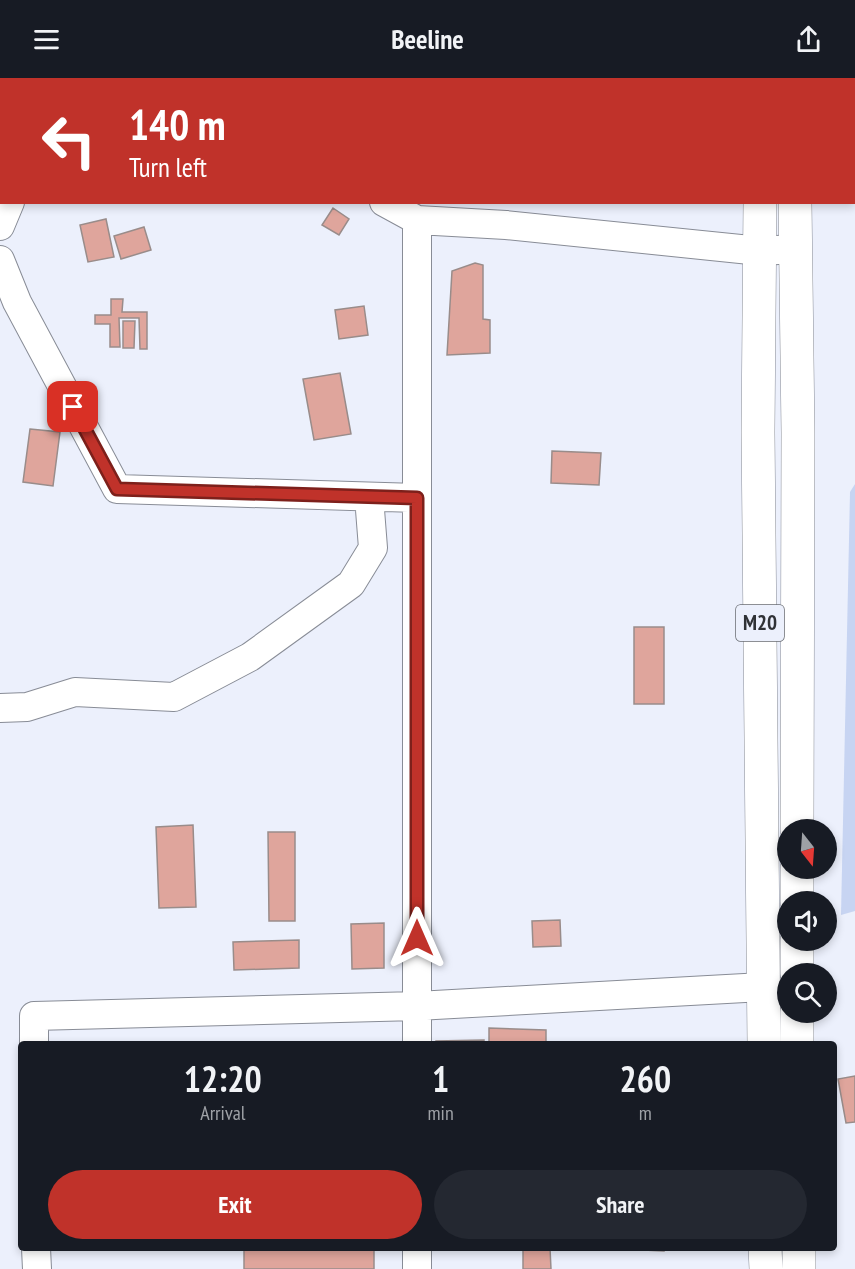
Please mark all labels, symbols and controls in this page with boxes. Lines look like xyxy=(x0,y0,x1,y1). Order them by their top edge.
text: Beeline xyxy=(391,22,464,56)
icon: menu xyxy=(30,23,63,56)
icon: share xyxy=(792,23,825,56)
text: 140 m xyxy=(129,97,226,152)
icon: left xyxy=(30,102,108,180)
text: Turn left xyxy=(129,150,207,184)
pin xyxy=(47,381,98,432)
icon: arrive xyxy=(56,390,89,423)
road number: M20 xyxy=(736,605,784,641)
north arrow xyxy=(777,819,837,879)
map controls xyxy=(777,819,837,1023)
button: sound xyxy=(777,891,837,951)
position arrow xyxy=(385,906,449,970)
button: search xyxy=(777,963,837,1023)
text: 12:20 xyxy=(184,1055,262,1102)
text: 1 xyxy=(432,1055,449,1102)
text: 260 xyxy=(620,1055,671,1102)
text: Arrival xyxy=(200,1100,245,1126)
text: min xyxy=(428,1100,454,1126)
text: m xyxy=(639,1100,652,1126)
button: Exit xyxy=(48,1170,422,1239)
button: Share xyxy=(434,1170,807,1239)

